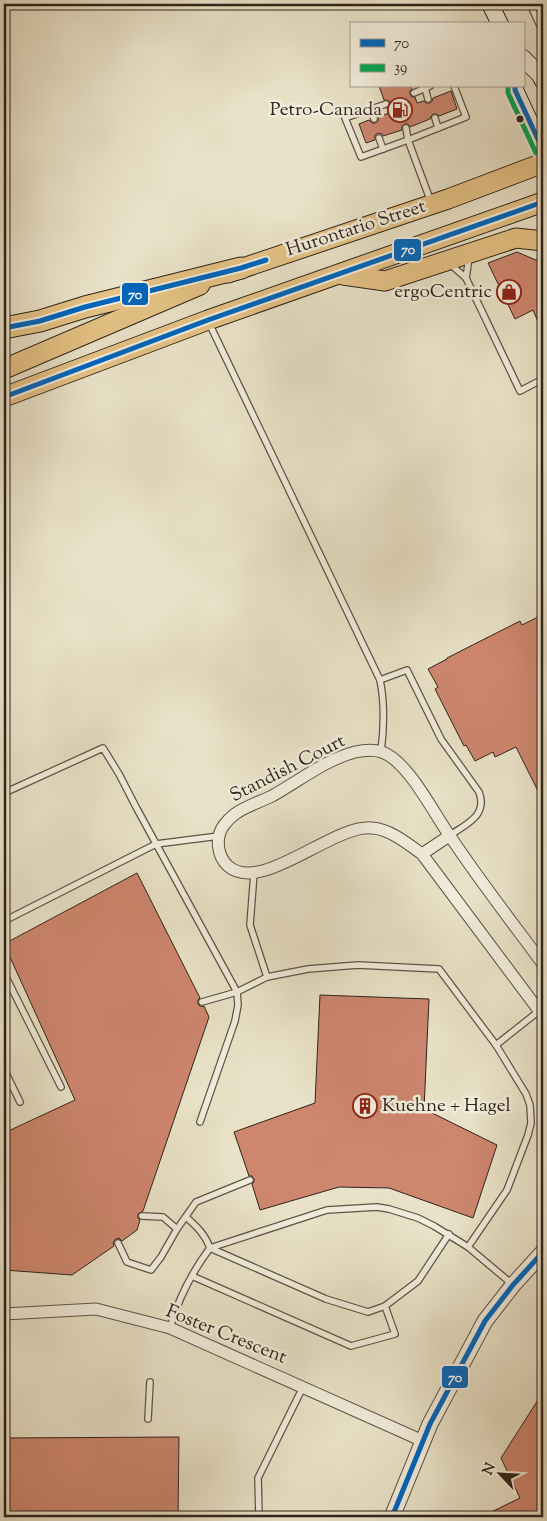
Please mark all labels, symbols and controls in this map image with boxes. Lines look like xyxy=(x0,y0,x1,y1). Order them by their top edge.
legend xyxy=(350,22,524,88)
text: 70 xyxy=(394,34,409,55)
text: 39 xyxy=(394,58,407,79)
place label: Petro-Canada xyxy=(270,97,382,124)
fuel station icon: Petro-Canada xyxy=(387,97,413,123)
unlabelled marker xyxy=(515,114,525,124)
street label: Hurontario Street xyxy=(283,194,430,264)
line badge: 70 xyxy=(393,238,422,262)
text: 70 xyxy=(401,241,416,261)
place label: ergoCentric xyxy=(394,279,492,306)
shop icon: ergoCentric xyxy=(496,279,522,305)
line badge: 70 xyxy=(121,282,149,306)
text: 70 xyxy=(128,286,143,306)
street label: Standish Court xyxy=(226,728,351,810)
building icon: Kuehne + Hagel xyxy=(352,1093,378,1119)
place label: Kuehne + Hagel xyxy=(382,1093,511,1120)
street label: Foster Crescent xyxy=(162,1298,291,1372)
line badge: 70 xyxy=(441,1365,469,1389)
text: 70 xyxy=(448,1369,463,1389)
north arrow xyxy=(474,1448,524,1498)
text: N xyxy=(479,1460,501,1479)

